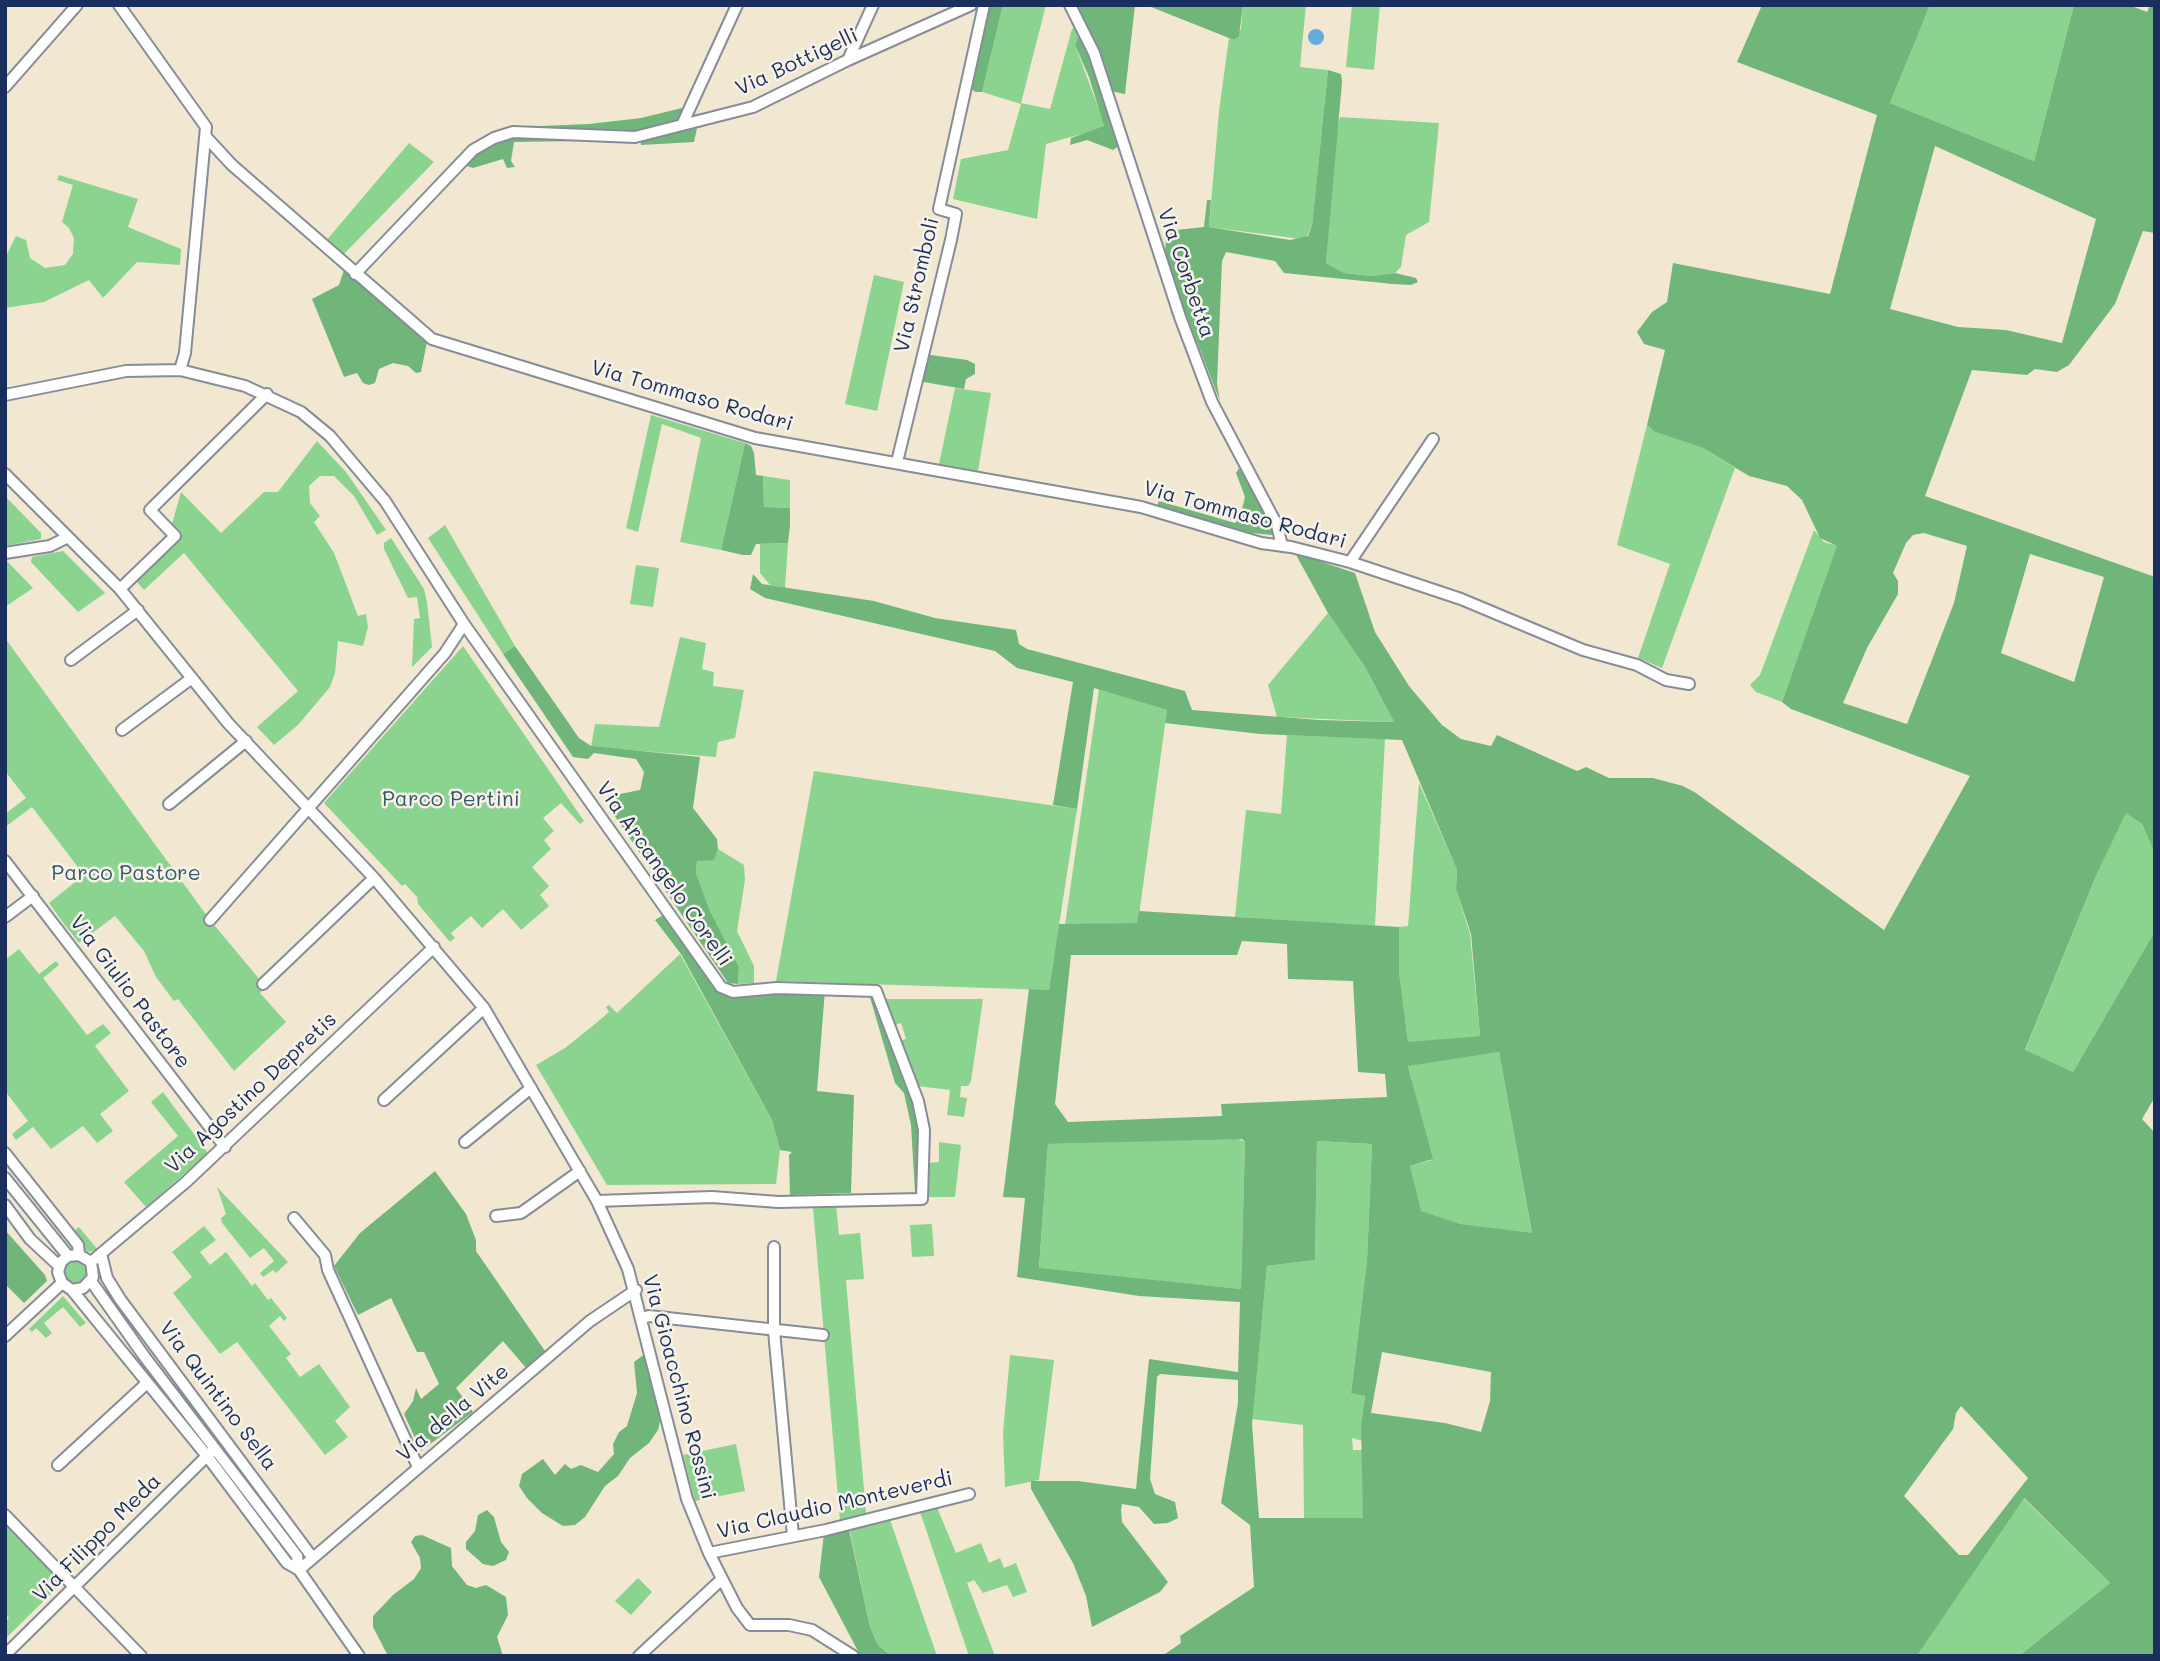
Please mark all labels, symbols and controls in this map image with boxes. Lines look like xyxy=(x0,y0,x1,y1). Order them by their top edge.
street label: Via Bottigelli xyxy=(732,23,862,101)
street label: Via Corbetta xyxy=(1152,205,1220,341)
street label: Via Stromboli xyxy=(889,215,945,355)
street label: Via Tommaso Rodari xyxy=(588,355,796,437)
street label: Via Tommaso Rodari xyxy=(1141,476,1349,554)
street label: Via Arcangelo Corelli xyxy=(591,777,737,971)
park label: Parco Pertini xyxy=(382,787,520,813)
park label: Parco Pastore xyxy=(51,861,201,887)
street label: Via Giulio Pastore xyxy=(64,910,196,1074)
street label: Via Agostino Depretis xyxy=(160,1007,342,1179)
street label: Via Gioacchino Rossini xyxy=(637,1272,721,1502)
street label: Via Quintino Sella xyxy=(154,1316,282,1476)
street label: Via della Vite xyxy=(392,1359,514,1467)
street label: Via Claudio Monteverdi xyxy=(715,1466,955,1544)
street label: Via Filippo Meda xyxy=(28,1469,166,1607)

